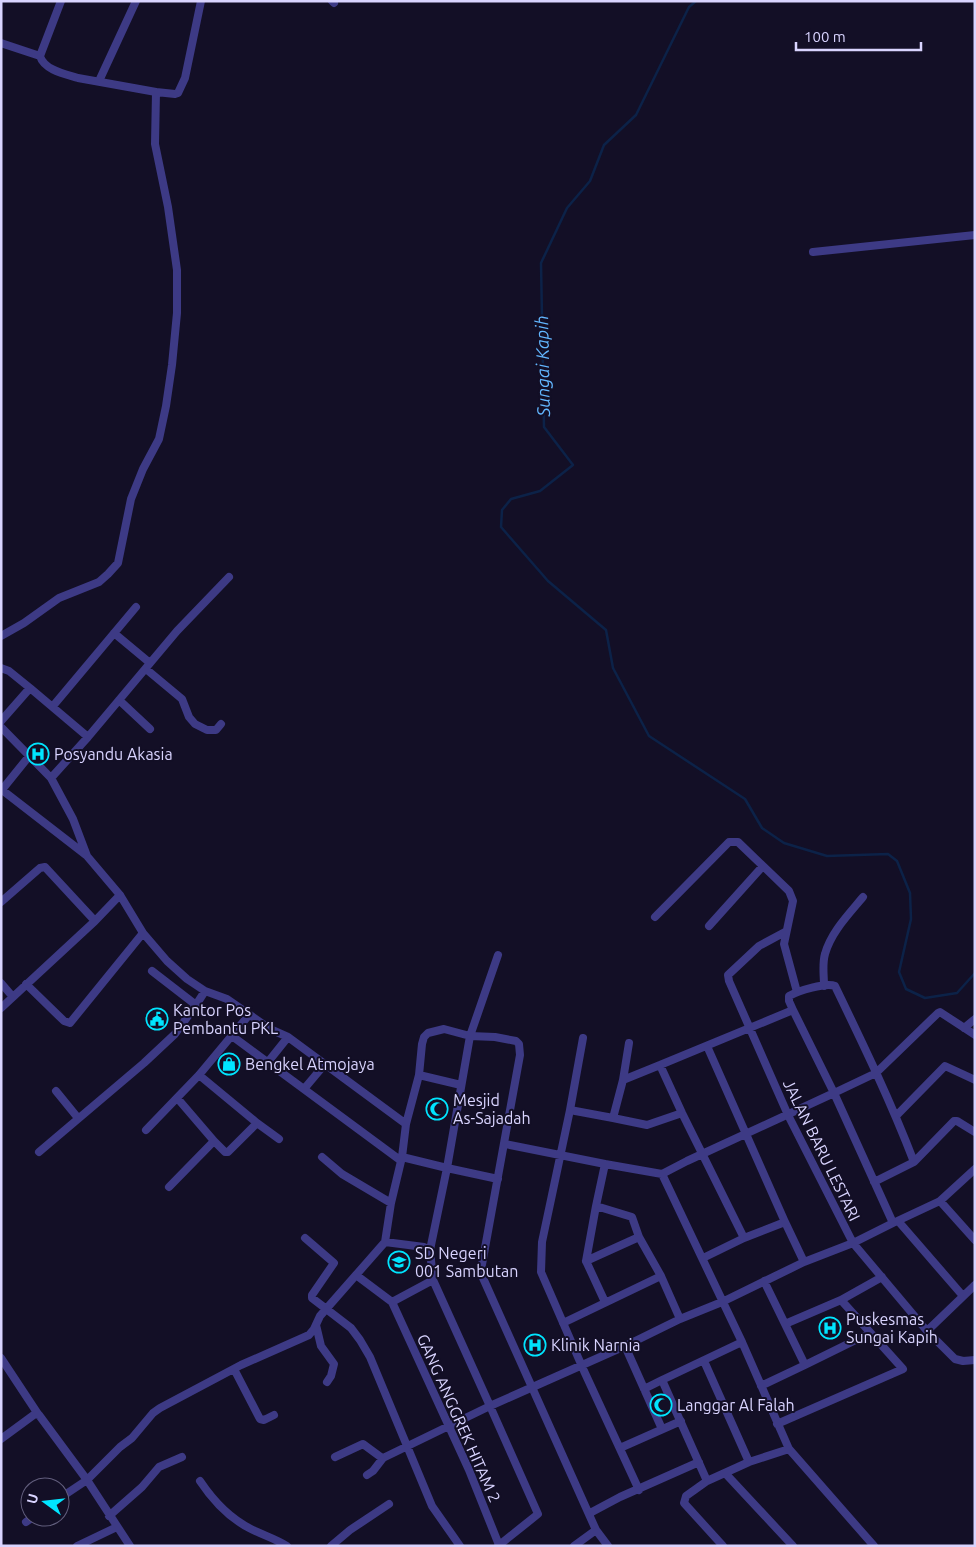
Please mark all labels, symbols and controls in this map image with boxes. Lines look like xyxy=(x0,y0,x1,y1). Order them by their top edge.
scale bar xyxy=(796,20,921,52)
text: 100 m xyxy=(804,28,846,45)
water label: Sungai Kapih xyxy=(531,315,553,418)
hospital icon: Posyandu Akasia xyxy=(26,742,50,766)
place label: Posyandu Akasia xyxy=(54,745,173,763)
place label: Kantor Pos Pembantu PKL xyxy=(173,1001,278,1037)
public building icon: Kantor Pos Pembantu PKL xyxy=(145,1007,169,1031)
shop icon: Bengkel Atmojaya xyxy=(217,1052,241,1076)
place label: Bengkel Atmojaya xyxy=(245,1055,375,1073)
street label: JALAN BARU LESTARI xyxy=(780,1076,864,1224)
place label: Mesjid As-Sajadah xyxy=(453,1091,531,1127)
mosque icon: Mesjid As-Sajadah xyxy=(425,1097,449,1121)
place label: SD Negeri 001 Sambutan xyxy=(415,1244,518,1280)
school or university icon: SD Negeri 001 Sambutan xyxy=(387,1250,411,1274)
place label: Puskesmas Sungai Kapih xyxy=(846,1310,938,1346)
hospital icon: Puskesmas Sungai Kapih xyxy=(818,1316,842,1340)
street label: GANG ANGGREK HITAM 2 xyxy=(414,1331,504,1505)
hospital icon: Klinik Narnia xyxy=(523,1333,547,1357)
place label: Klinik Narnia xyxy=(551,1336,641,1354)
mosque icon: Langgar Al Falah xyxy=(649,1393,673,1417)
place label: Langgar Al Falah xyxy=(677,1396,795,1414)
north arrow xyxy=(20,1477,70,1527)
text: U xyxy=(23,1492,41,1505)

